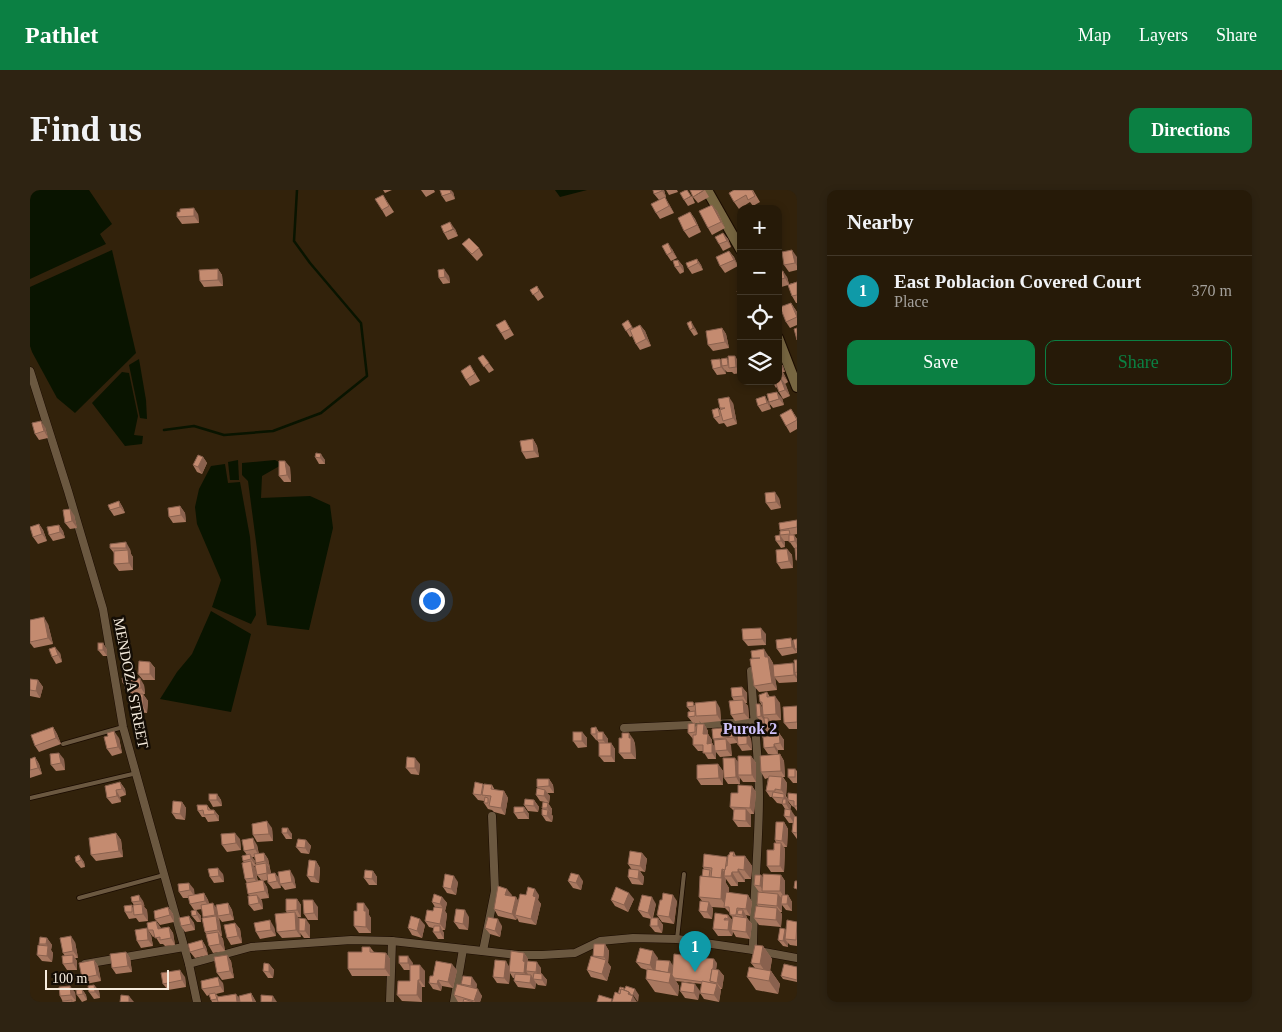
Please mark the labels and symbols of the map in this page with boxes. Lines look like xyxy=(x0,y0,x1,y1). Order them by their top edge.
your location xyxy=(419,588,445,614)
street label: MENDOZA STREET xyxy=(110,616,152,750)
district label: Purok 2 xyxy=(723,720,777,737)
pin: 1 xyxy=(679,931,711,972)
scale bar xyxy=(45,967,169,990)

